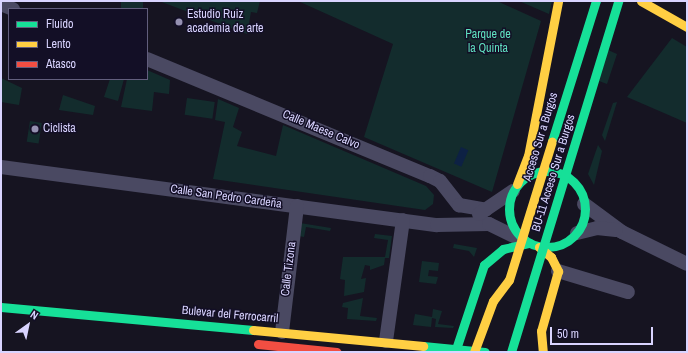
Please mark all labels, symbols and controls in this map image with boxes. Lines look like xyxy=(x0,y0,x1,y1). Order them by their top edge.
legend xyxy=(8,8,148,80)
place label: Estudio Ruiz academia de arte xyxy=(187,8,264,36)
text: Fluido xyxy=(46,16,73,32)
marker: Estudio Ruiz academia de arte xyxy=(174,17,184,27)
park label: Parque de la Quinta xyxy=(465,28,511,56)
text: Lento xyxy=(46,36,71,52)
text: Atasco xyxy=(46,56,76,72)
street label: Acceso Sur a Burgos xyxy=(521,91,561,183)
street label: Calle Maese Calvo xyxy=(280,107,362,153)
street label: BU-11 Acceso Sur a Burgos xyxy=(529,112,579,234)
place label: Ciclista xyxy=(43,122,76,136)
marker: Ciclista xyxy=(30,124,40,134)
street label: Calle San Pedro Cardeña xyxy=(169,182,283,212)
street label: Calle Tizona xyxy=(279,241,299,297)
street label: Bulevar del Ferrocarril xyxy=(181,304,279,326)
north arrow xyxy=(8,305,48,345)
text: N xyxy=(28,307,41,323)
scale bar xyxy=(552,319,655,345)
text: 50 m xyxy=(557,326,579,342)

